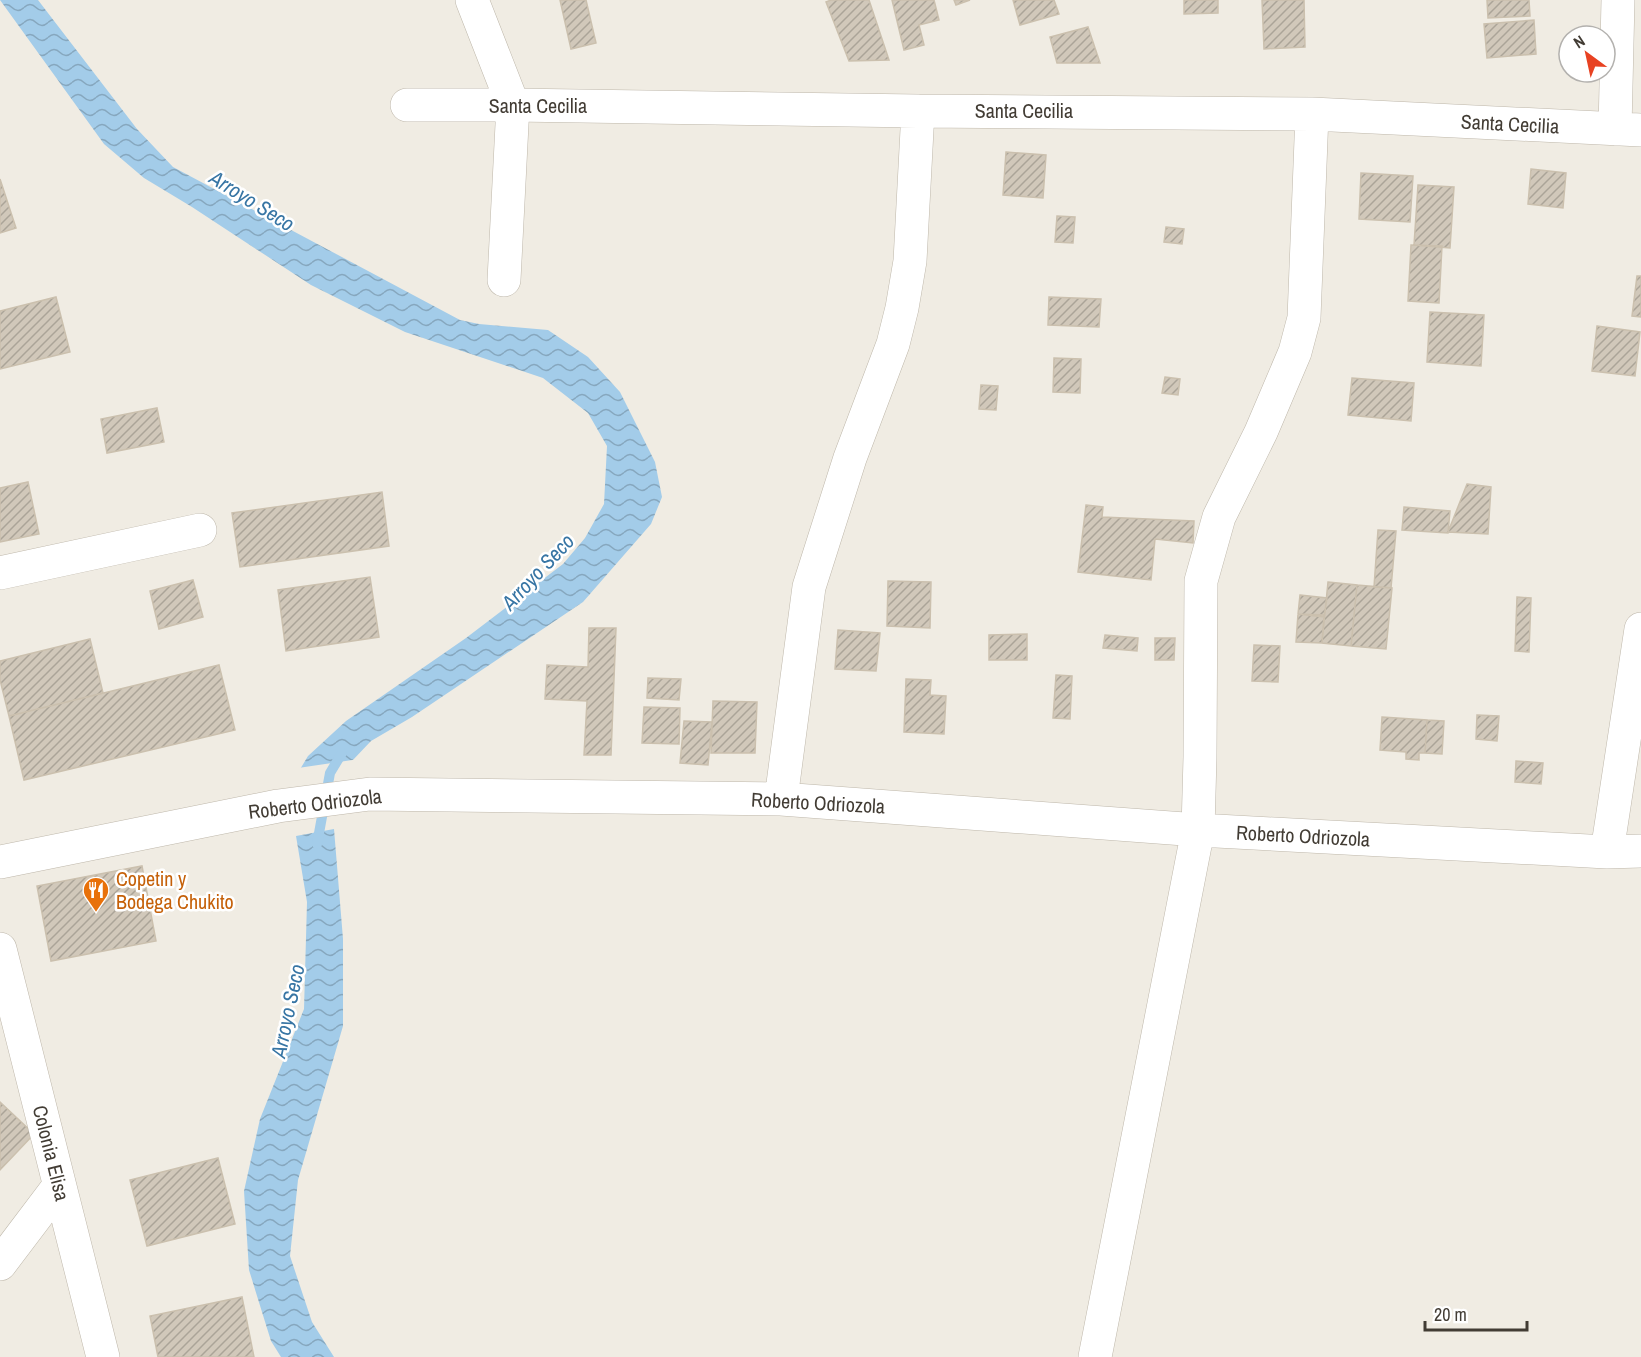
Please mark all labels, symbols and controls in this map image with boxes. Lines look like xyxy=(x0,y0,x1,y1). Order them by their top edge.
north arrow xyxy=(1557,24,1617,84)
text: N xyxy=(1569,30,1589,53)
street label: Santa Cecilia xyxy=(489,92,587,119)
street label: Santa Cecilia xyxy=(975,97,1073,124)
street label: Santa Cecilia xyxy=(1460,107,1560,140)
water label: Arroyo Seco xyxy=(204,163,300,238)
water label: Arroyo Seco xyxy=(494,527,581,617)
street label: Roberto Odriozola xyxy=(247,782,383,825)
street label: Roberto Odriozola xyxy=(750,786,886,819)
street label: Roberto Odriozola xyxy=(1235,819,1371,852)
place label: Copetin y Bodega Chukito xyxy=(116,865,234,915)
restaurant icon: Copetin y Bodega Chukito xyxy=(81,875,111,913)
water label: Arroyo Seco xyxy=(263,962,312,1061)
street label: Colonia Elisa xyxy=(27,1102,76,1203)
scale bar xyxy=(1425,1294,1527,1332)
text: 20 m xyxy=(1434,1302,1467,1327)

